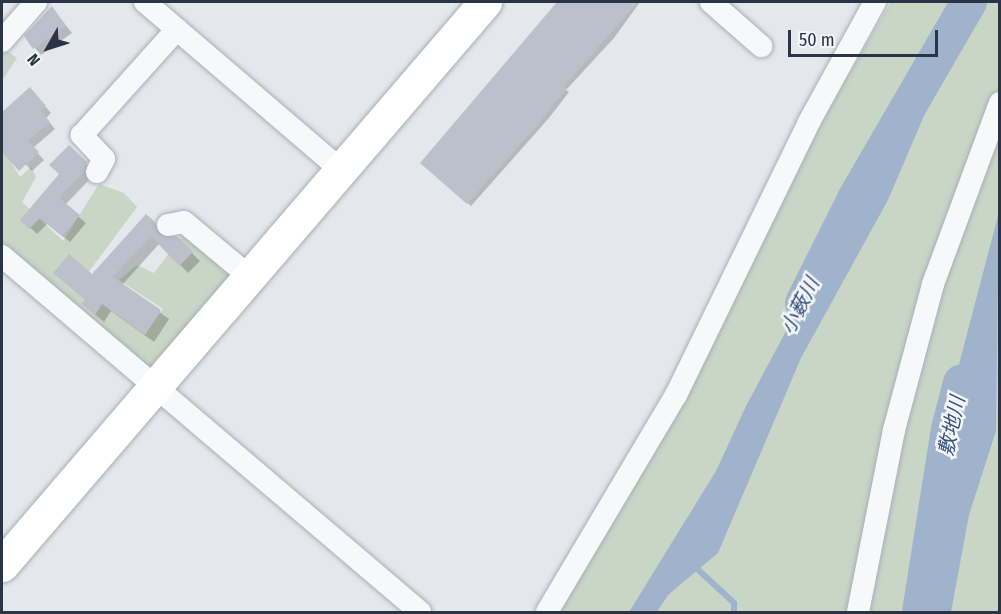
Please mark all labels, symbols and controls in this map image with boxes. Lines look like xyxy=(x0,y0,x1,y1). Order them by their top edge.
north arrow xyxy=(18,18,78,78)
scale bar xyxy=(791,18,941,56)
text: 50 m xyxy=(799,29,835,51)
text: N xyxy=(23,50,44,69)
water label: 小薮川 xyxy=(776,274,824,338)
water label: 敷地川 xyxy=(934,394,970,458)

